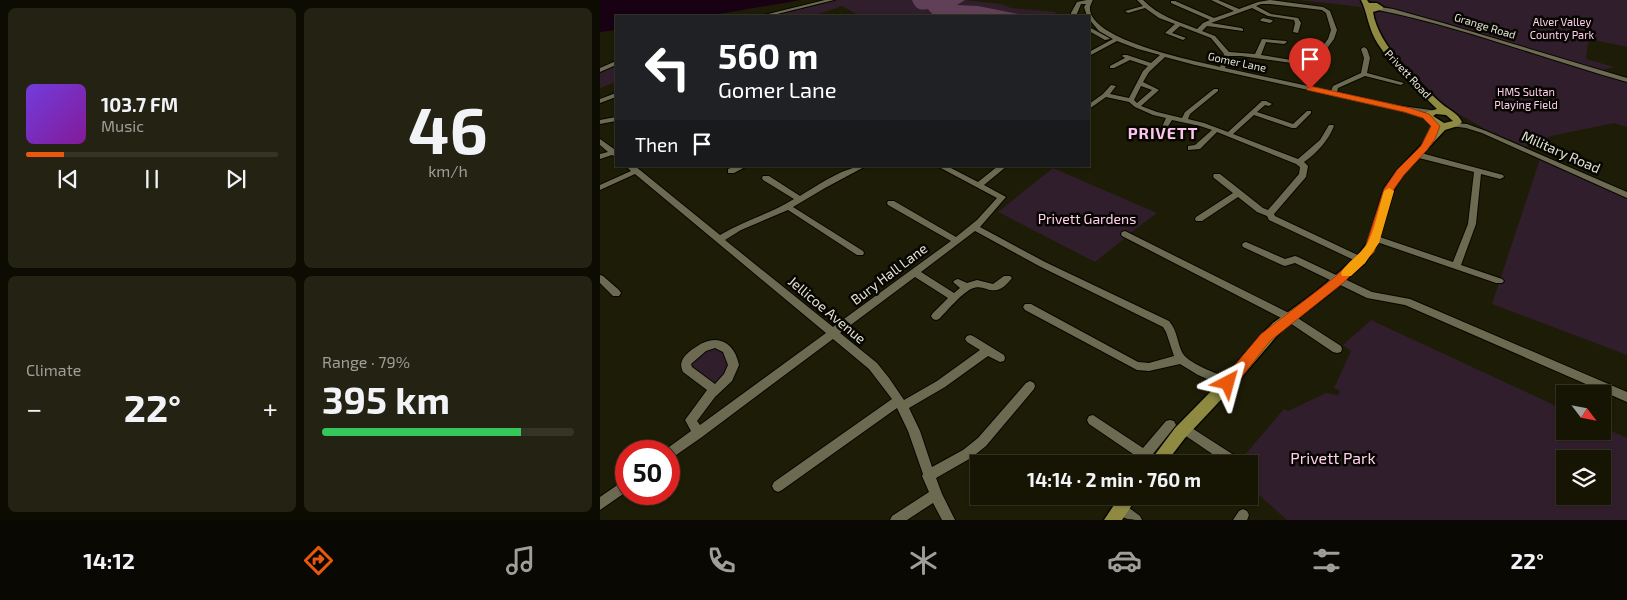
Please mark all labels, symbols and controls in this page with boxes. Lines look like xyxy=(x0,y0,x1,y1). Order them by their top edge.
street label: Grange Road xyxy=(1453,10,1517,41)
park label: Alver Valley Country Park xyxy=(1530,15,1595,41)
text: 560 m xyxy=(718,34,818,76)
icon: left xyxy=(635,35,700,100)
pin xyxy=(1289,38,1331,89)
icon: arrive xyxy=(1296,45,1324,73)
street label: Privett Road xyxy=(1383,47,1434,101)
street label: Gomer Lane xyxy=(1207,49,1268,74)
text: Gomer Lane xyxy=(718,76,837,102)
park label: HMS Sultan Playing Field xyxy=(1494,85,1558,111)
text: 46 xyxy=(408,89,488,167)
text: 103.7 FM xyxy=(101,93,178,116)
text: Music xyxy=(101,116,144,135)
district label: PRIVETT xyxy=(1128,123,1198,142)
street label: Military Road xyxy=(1519,127,1603,176)
icon: arrive xyxy=(688,130,716,158)
text: Then xyxy=(635,133,678,156)
text: km/h xyxy=(428,161,468,180)
icon: previous xyxy=(54,165,82,193)
icon: pause xyxy=(138,165,166,193)
icon: next xyxy=(222,165,250,193)
park label: Privett Gardens xyxy=(1038,210,1136,227)
street label: Bury Hall Lane xyxy=(847,239,930,308)
street label: Jellicoe Avenue xyxy=(785,272,870,347)
text: Range · 79% xyxy=(322,352,410,371)
position arrow xyxy=(1201,356,1253,408)
text: Climate xyxy=(26,360,81,379)
text: 395 km xyxy=(322,376,450,422)
text: 22° xyxy=(124,384,181,430)
north arrow xyxy=(1556,385,1611,440)
map controls xyxy=(1556,385,1611,505)
text: − xyxy=(26,391,42,425)
text: + xyxy=(263,391,278,425)
speed limit sign: 50 xyxy=(615,440,680,505)
park label: Privett Park xyxy=(1290,448,1376,467)
button: layers xyxy=(1556,450,1611,505)
text: 14:14 · 2 min · 760 m xyxy=(1027,468,1201,491)
icon: directions xyxy=(301,543,336,578)
icon: music xyxy=(503,543,538,578)
icon: phone xyxy=(704,543,739,578)
icon: climate xyxy=(906,543,941,578)
icon: car xyxy=(1107,543,1142,578)
icon: filters xyxy=(1309,543,1344,578)
text: 14:12 xyxy=(83,547,135,573)
text: 22° xyxy=(1511,547,1544,573)

